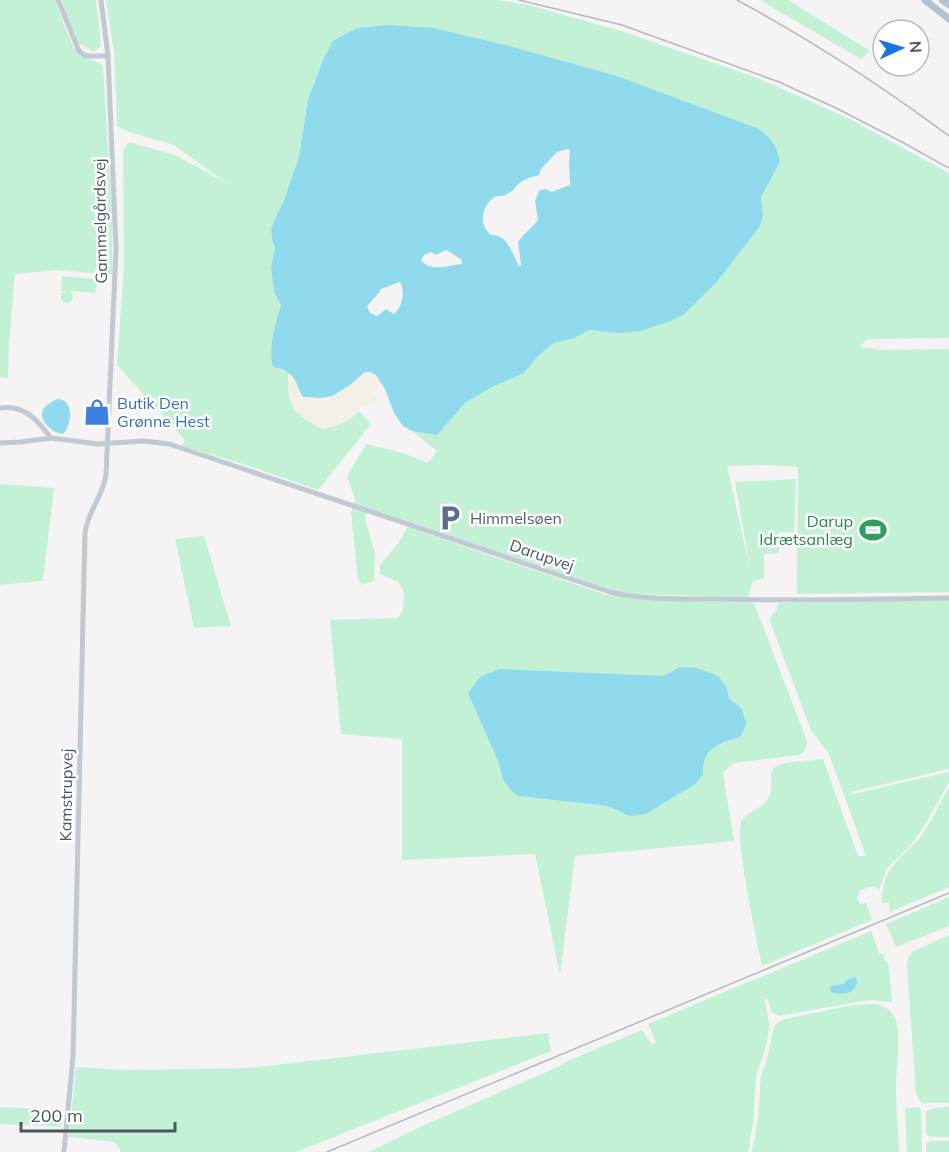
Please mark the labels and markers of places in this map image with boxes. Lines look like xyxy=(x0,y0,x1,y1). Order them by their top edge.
place label: Butik Den Grønne Hest xyxy=(117,393,210,431)
shop icon: Butik Den Grønne Hest xyxy=(82,397,112,427)
parking icon: Himmelsøen xyxy=(435,503,465,533)
place label: Himmelsøen xyxy=(470,508,562,528)
place label: Darup Idrætsanlæg xyxy=(759,511,853,549)
sports icon: Darup Idrætsanlæg xyxy=(858,515,888,545)

